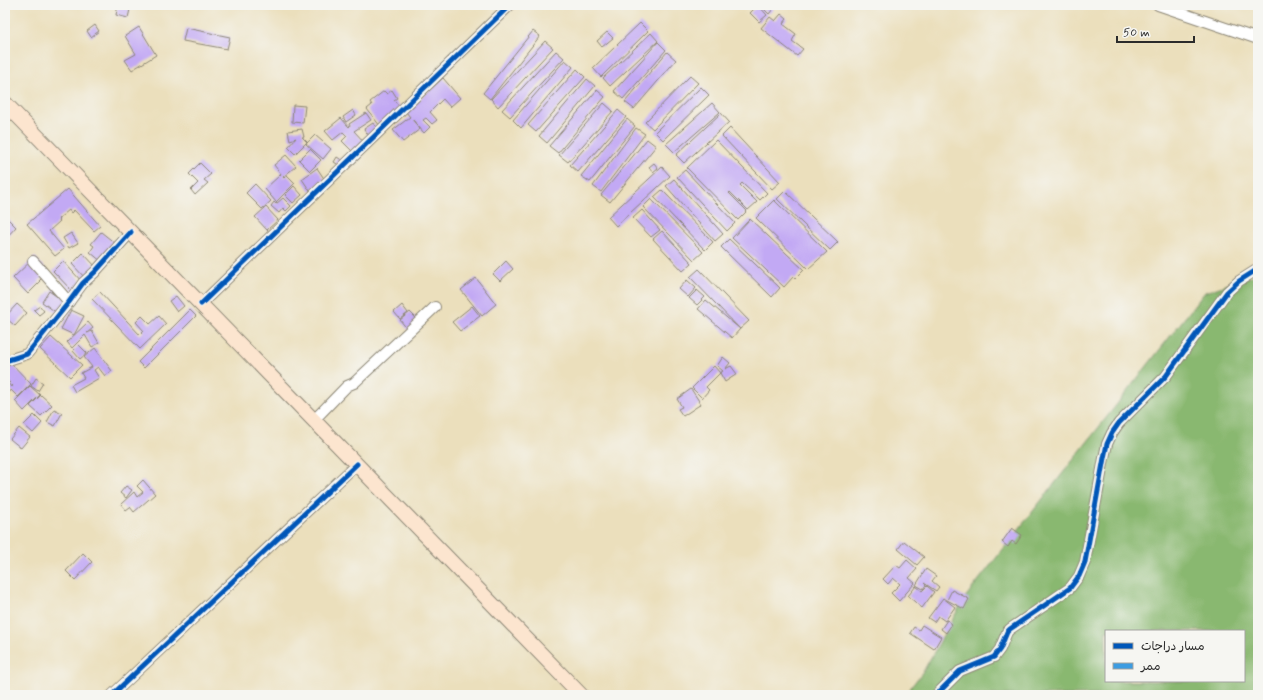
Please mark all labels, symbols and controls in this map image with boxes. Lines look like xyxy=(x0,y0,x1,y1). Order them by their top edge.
scale bar xyxy=(1117,18,1194,44)
text: 50 m xyxy=(1123,25,1150,41)
legend xyxy=(1105,630,1245,682)
text: مسار دراجات xyxy=(1141,639,1205,655)
text: ممر xyxy=(1140,659,1160,675)

